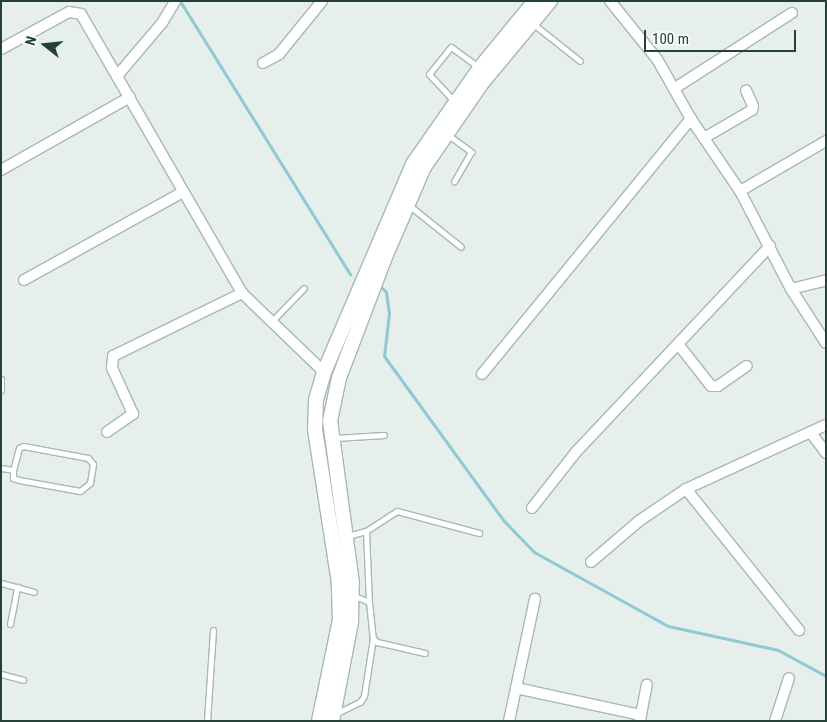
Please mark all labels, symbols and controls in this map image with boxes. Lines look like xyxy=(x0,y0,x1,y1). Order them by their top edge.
north arrow xyxy=(20,20,70,70)
scale bar xyxy=(647,20,800,52)
text: 100 m xyxy=(652,30,689,48)
text: N xyxy=(22,35,39,47)

